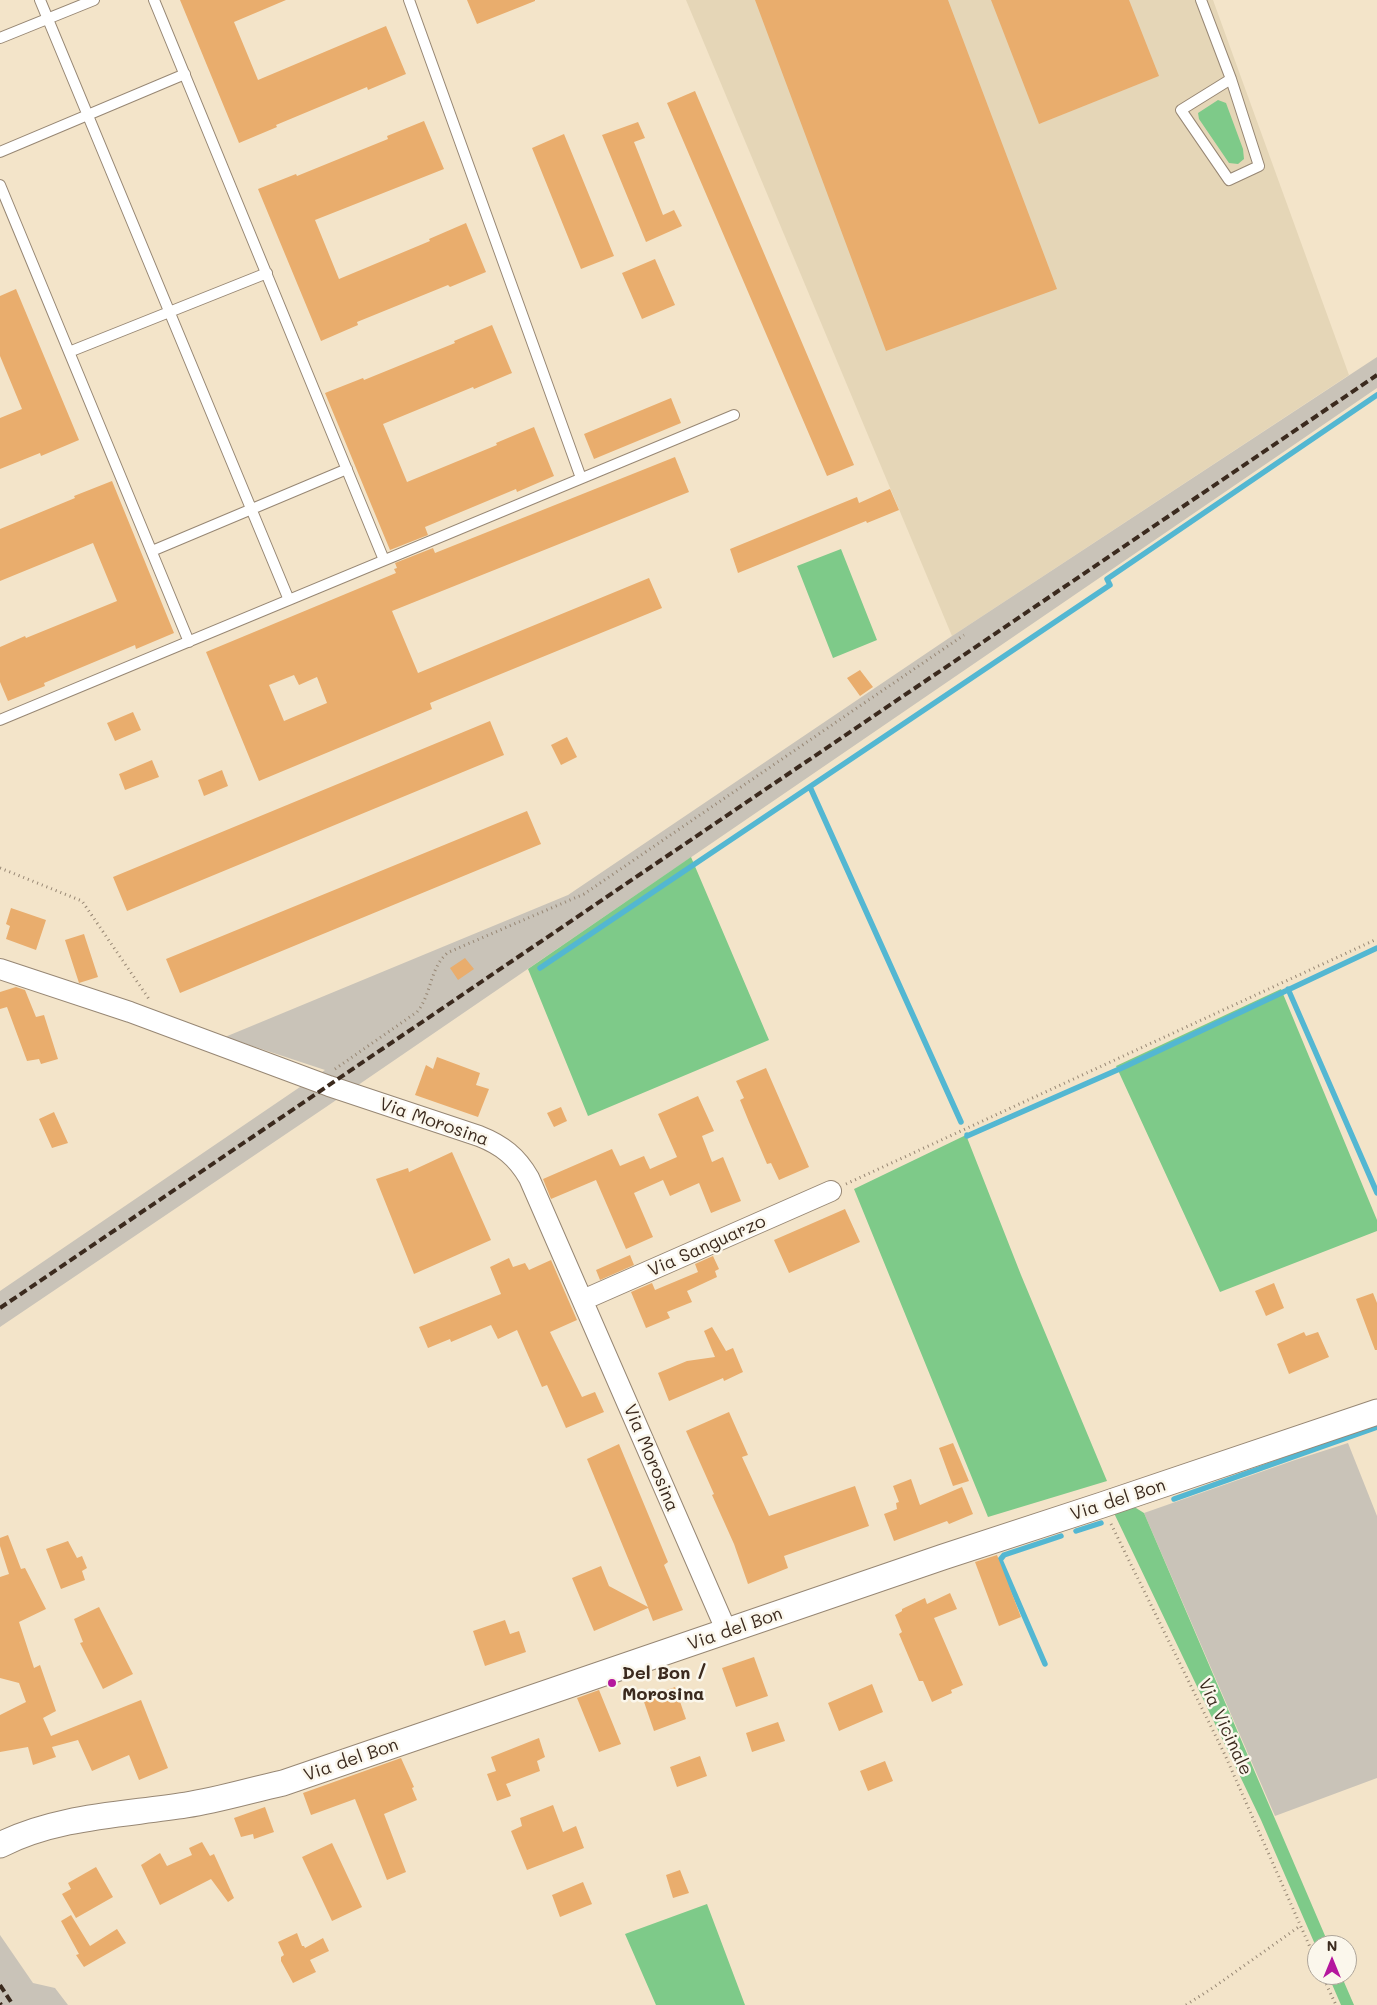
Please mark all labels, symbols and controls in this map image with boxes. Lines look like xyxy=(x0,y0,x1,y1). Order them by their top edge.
street label: Via Morosina xyxy=(376,1093,492,1151)
street label: Via Sanguarzo xyxy=(645,1210,769,1282)
street label: Via Morosina xyxy=(619,1401,683,1515)
street label: Via del Bon xyxy=(1068,1474,1168,1526)
street label: Via del Bon xyxy=(685,1603,785,1655)
place label: Del Bon / Morosina xyxy=(622,1662,707,1705)
street label: Via Vicinale xyxy=(1193,1675,1257,1779)
marker: Del Bon / Morosina xyxy=(606,1677,618,1689)
street label: Via del Bon xyxy=(301,1734,401,1786)
north arrow xyxy=(1307,1935,1357,1985)
text: N xyxy=(1327,1936,1337,1955)

